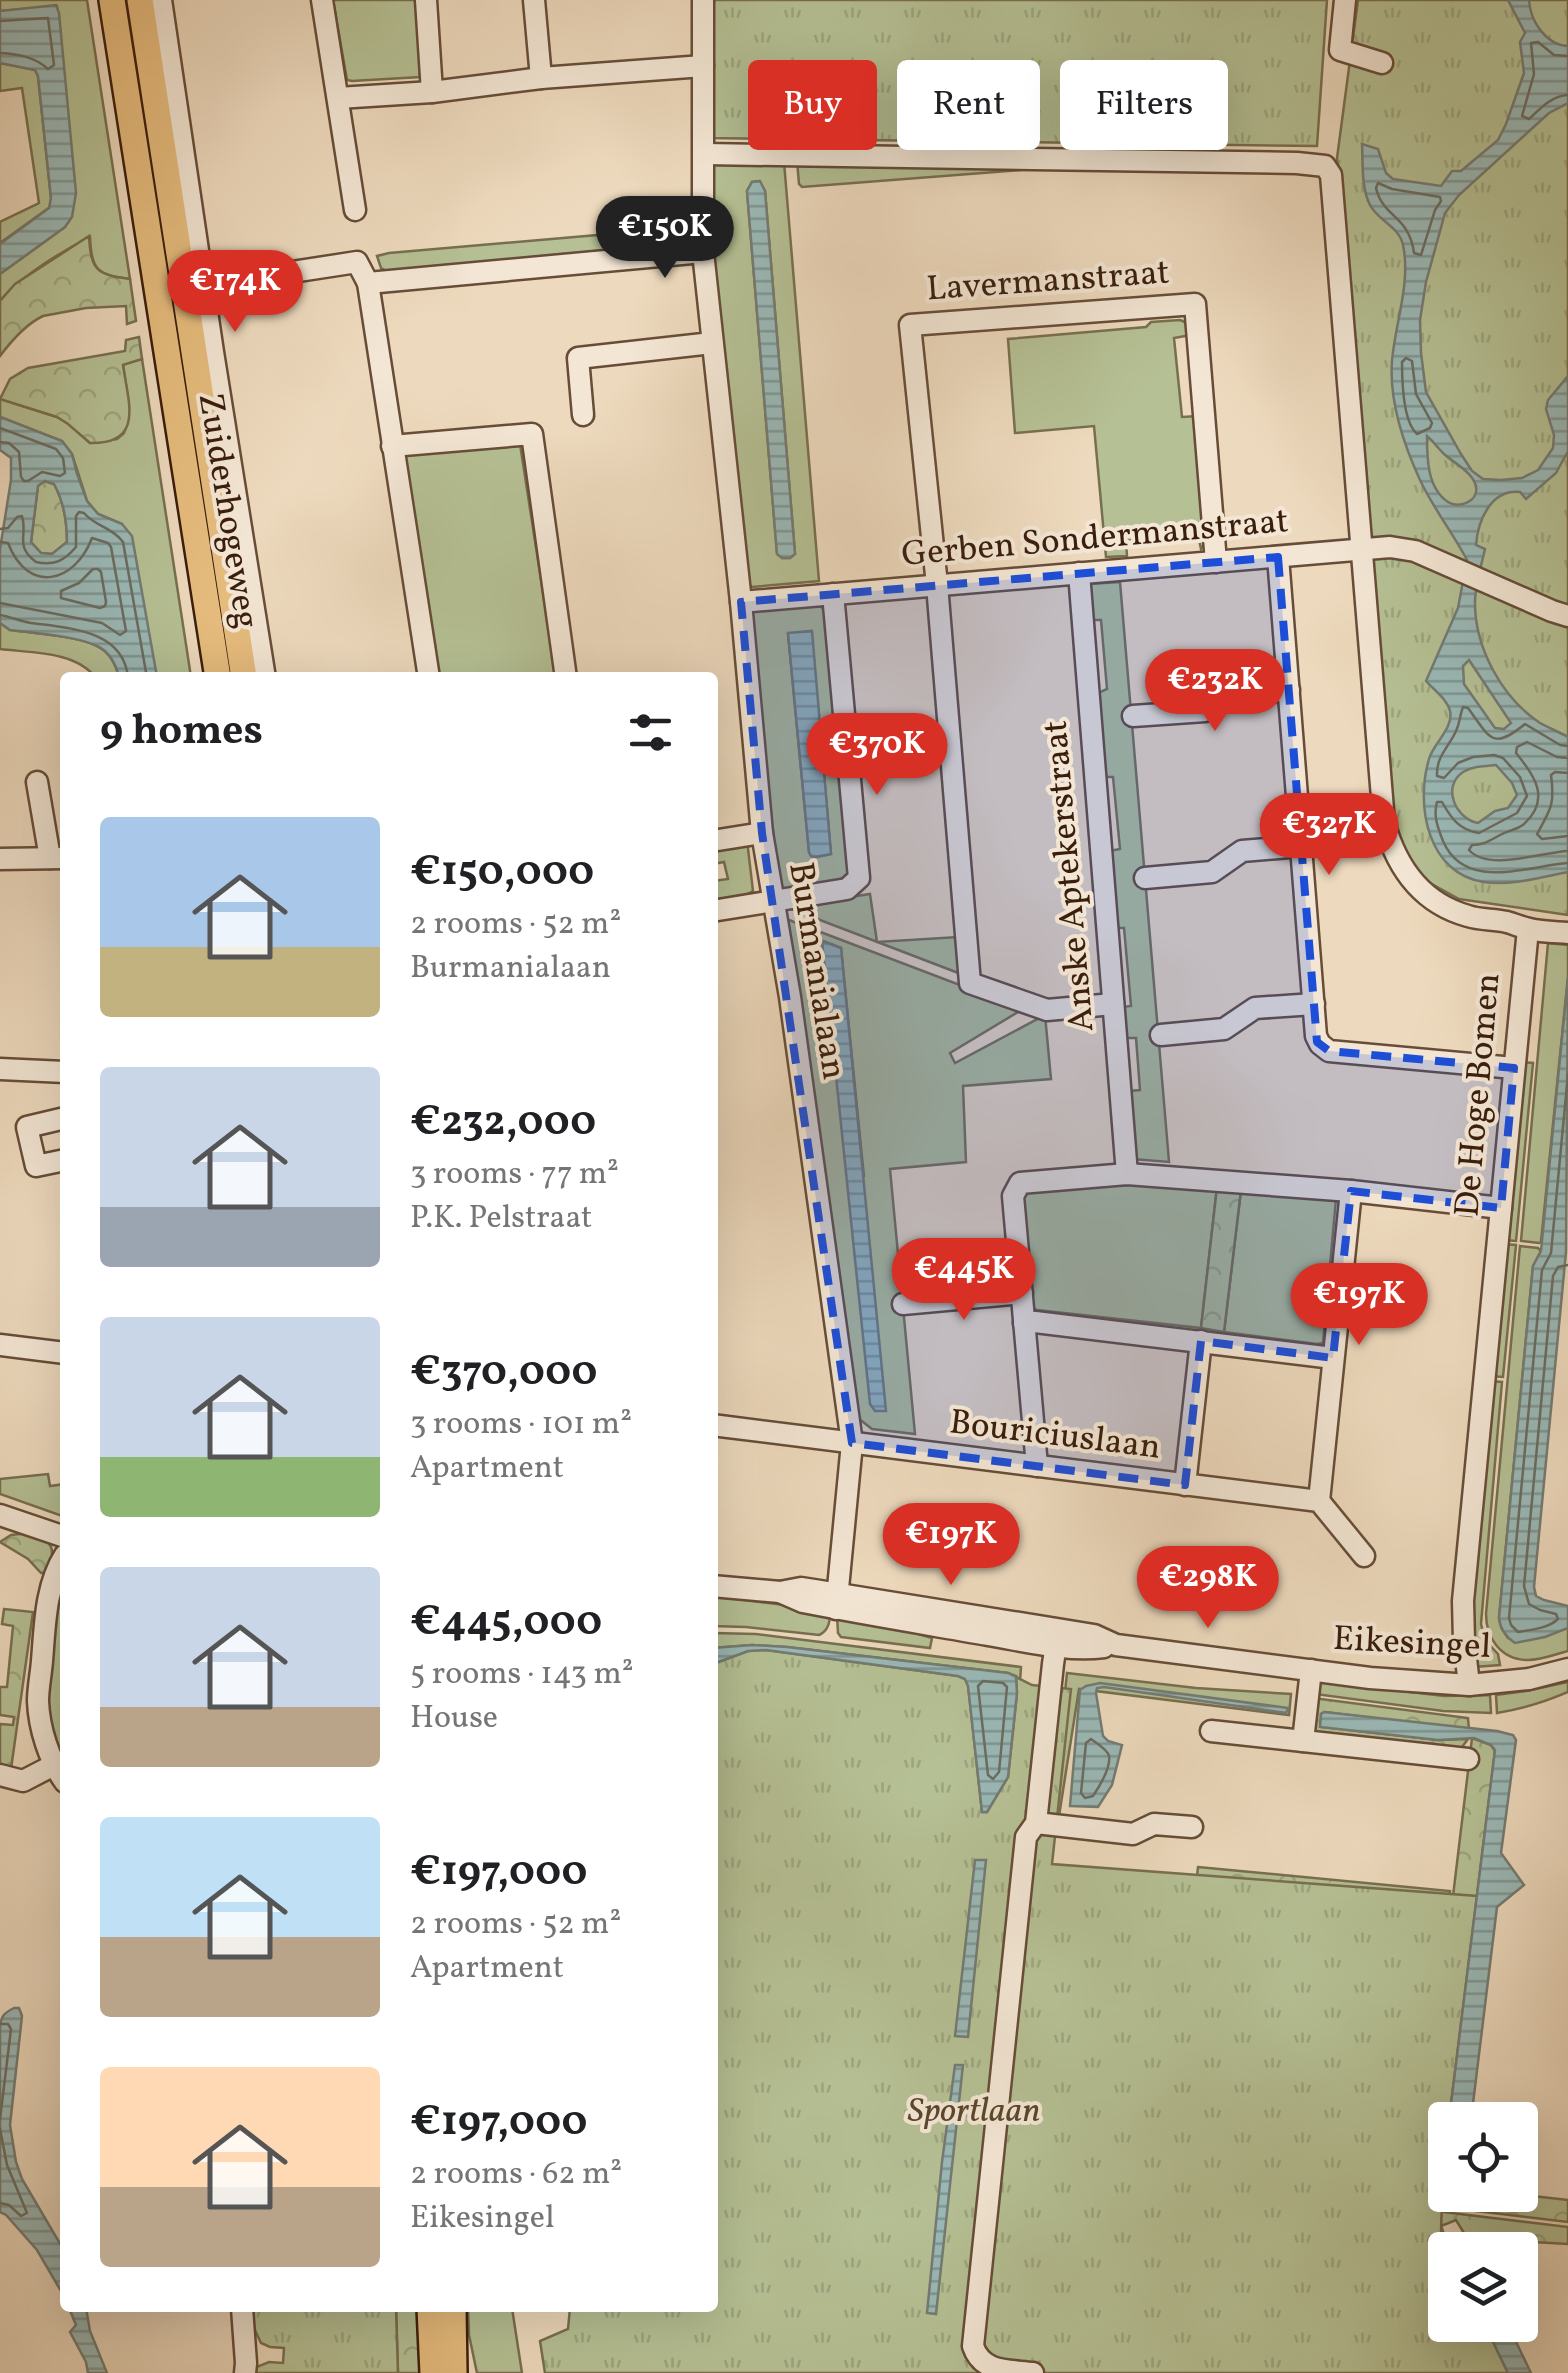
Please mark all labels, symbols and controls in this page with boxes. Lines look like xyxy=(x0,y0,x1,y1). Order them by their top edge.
chip: Buy xyxy=(748,60,877,150)
chip: Rent xyxy=(897,60,1040,150)
chip: Filters xyxy=(1060,60,1228,150)
pin: €150K xyxy=(595,196,735,281)
text: €150K xyxy=(618,206,712,250)
pin: €174K xyxy=(165,250,305,335)
street label: Lavermanstraat xyxy=(925,250,1171,314)
text: €174K xyxy=(189,260,281,304)
street label: Zuiderhogeweg xyxy=(185,390,269,632)
street label: Gerben Sondermanstraat xyxy=(900,498,1290,580)
pin: €232K xyxy=(1145,649,1285,734)
text: €232K xyxy=(1167,659,1263,703)
text: 9 homes xyxy=(100,703,263,762)
icon: filters xyxy=(623,705,678,760)
pin: €370K xyxy=(807,713,947,798)
street label: Anske Aptekerstraat xyxy=(1032,718,1108,1034)
text: €370K xyxy=(829,723,925,767)
pin: €327K xyxy=(1259,793,1399,878)
text: €327K xyxy=(1282,803,1376,847)
text: €150,000 xyxy=(410,844,594,903)
icon: home xyxy=(180,857,300,977)
street label: Burmanialaan xyxy=(775,859,857,1083)
text: 2 rooms · 52 m² xyxy=(410,903,621,947)
text: Burmanialaan xyxy=(410,947,611,991)
street label: De Hoge Bomen xyxy=(1444,971,1514,1219)
text: €232,000 xyxy=(410,1094,596,1153)
icon: home xyxy=(180,1107,300,1227)
text: 3 rooms · 77 m² xyxy=(410,1153,619,1197)
text: P.K. Pelstraat xyxy=(410,1197,592,1241)
pin: €445K xyxy=(894,1238,1034,1323)
text: €445K xyxy=(914,1248,1014,1292)
pin: €197K xyxy=(1289,1263,1429,1348)
text: €197K xyxy=(1313,1273,1405,1317)
text: €370,000 xyxy=(410,1344,597,1403)
icon: home xyxy=(180,1357,300,1477)
street label: Bouriciuslaan xyxy=(947,1399,1163,1473)
text: 3 rooms · 101 m² xyxy=(410,1403,632,1447)
text: Apartment xyxy=(410,1447,564,1491)
pin: €197K xyxy=(881,1503,1021,1588)
text: €197K xyxy=(905,1513,997,1557)
pin: €298K xyxy=(1138,1546,1278,1631)
text: €298K xyxy=(1159,1556,1257,1600)
text: €445,000 xyxy=(410,1594,602,1653)
icon: home xyxy=(180,1607,300,1727)
street label: Eikesingel xyxy=(1332,1616,1492,1672)
text: 5 rooms · 143 m² xyxy=(410,1653,634,1697)
text: House xyxy=(410,1697,498,1741)
text: €197,000 xyxy=(410,1844,587,1903)
icon: home xyxy=(180,1857,300,1977)
text: 2 rooms · 52 m² xyxy=(410,1903,621,1947)
text: Apartment xyxy=(410,1947,564,1991)
park label: Sportlaan xyxy=(908,2088,1040,2136)
text: €197,000 xyxy=(410,2094,587,2153)
map controls xyxy=(1428,2102,1538,2342)
button: locate xyxy=(1428,2102,1538,2212)
icon: home xyxy=(180,2107,300,2227)
text: 2 rooms · 62 m² xyxy=(410,2153,622,2197)
text: Eikesingel xyxy=(410,2197,555,2241)
button: layers xyxy=(1428,2232,1538,2342)

